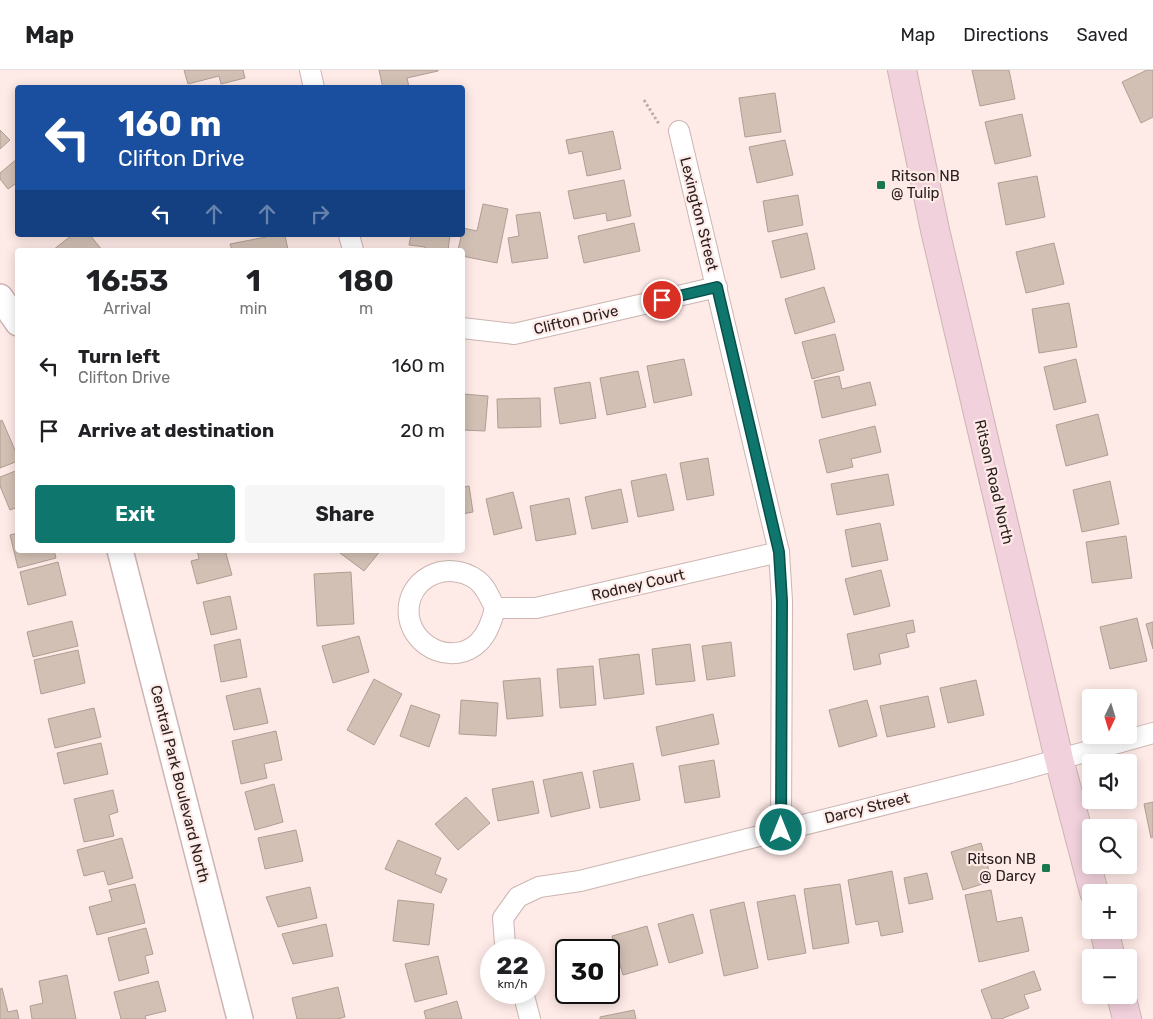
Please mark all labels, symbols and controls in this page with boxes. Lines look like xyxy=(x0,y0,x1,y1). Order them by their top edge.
text: Map xyxy=(25,21,74,49)
text: Map xyxy=(900,24,935,46)
text: Directions xyxy=(963,24,1049,46)
text: Saved xyxy=(1077,24,1128,46)
text: 160 m xyxy=(118,103,222,145)
icon: left xyxy=(35,105,100,170)
text: Clifton Drive xyxy=(118,145,245,172)
street label: Lexington Street xyxy=(676,155,722,273)
place label: Ritson NB @ Tulip xyxy=(891,167,960,202)
marker: Ritson NB @ Tulip xyxy=(875,179,887,191)
icon: left xyxy=(147,200,175,228)
icon: ahead xyxy=(200,200,228,228)
icon: ahead xyxy=(253,200,281,228)
icon: right xyxy=(306,200,334,228)
text: 16:53 xyxy=(86,263,168,299)
text: 1 xyxy=(246,263,261,299)
text: 180 xyxy=(338,263,394,299)
pin xyxy=(641,279,683,321)
icon: arrive xyxy=(648,286,676,314)
text: Arrival xyxy=(103,299,151,318)
text: min xyxy=(239,299,267,318)
text: m xyxy=(359,299,373,318)
street label: Clifton Drive xyxy=(532,302,620,338)
text: Turn left xyxy=(78,345,160,368)
icon: left xyxy=(35,352,63,380)
text: 160 m xyxy=(392,354,445,377)
text: Clifton Drive xyxy=(78,368,170,387)
icon: arrive xyxy=(35,417,63,445)
street label: Ritson Road North xyxy=(971,418,1017,546)
text: Arrive at destination xyxy=(78,419,274,442)
text: 20 m xyxy=(400,419,445,442)
button: Exit xyxy=(35,485,235,543)
button: Share xyxy=(245,485,445,543)
street label: Rodney Court xyxy=(590,565,687,604)
street label: Central Park Boulevard North xyxy=(147,683,213,885)
north arrow xyxy=(1082,689,1138,744)
map controls xyxy=(1082,689,1137,1004)
button: sound xyxy=(1082,754,1137,809)
street label: Darcy Street xyxy=(823,789,912,827)
position arrow xyxy=(754,803,806,855)
button: search xyxy=(1082,819,1137,874)
place label: Ritson NB @ Darcy xyxy=(967,850,1036,885)
marker: Ritson NB @ Darcy xyxy=(1040,862,1052,874)
button: + xyxy=(1082,884,1137,939)
speed limit sign: 30 xyxy=(555,939,620,1004)
button: − xyxy=(1082,949,1137,1004)
text: 22 xyxy=(496,951,529,980)
text: km/h xyxy=(498,977,527,991)

